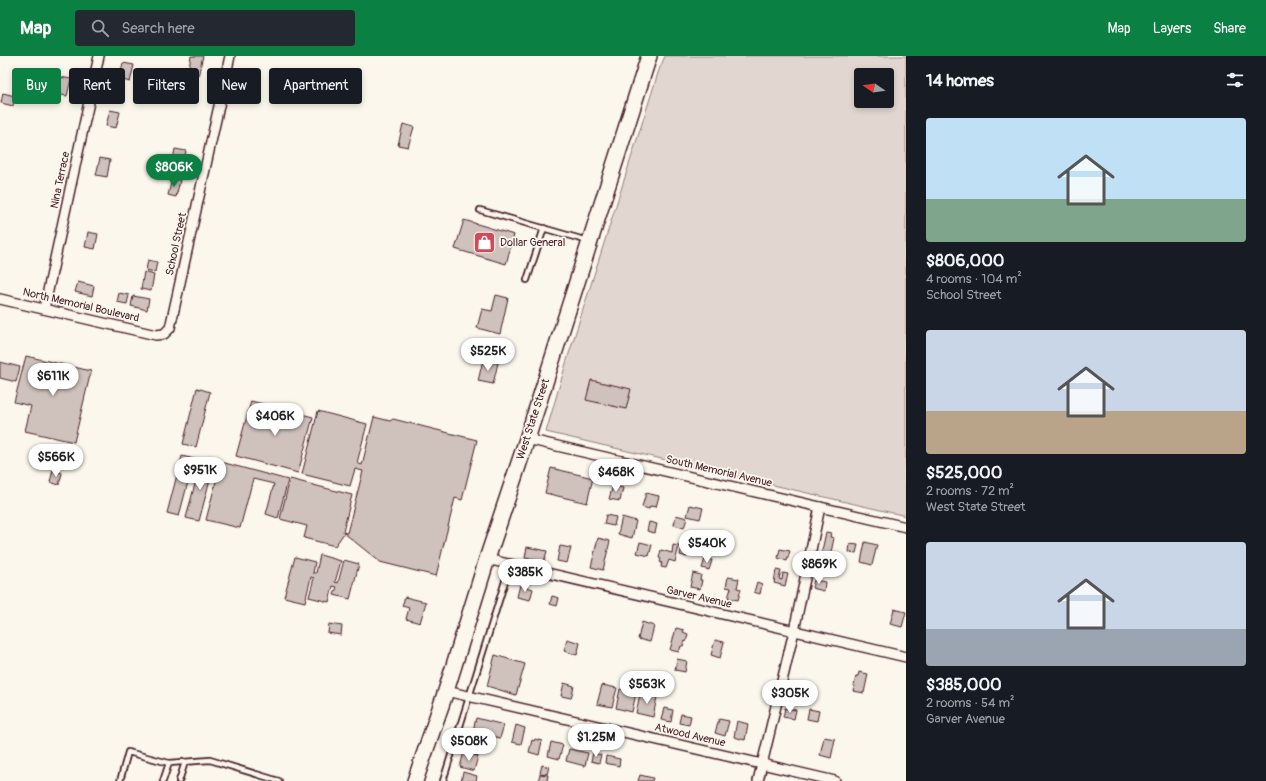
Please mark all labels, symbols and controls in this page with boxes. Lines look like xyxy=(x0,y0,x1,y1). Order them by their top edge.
search box xyxy=(75,10,355,46)
text: Map xyxy=(20,16,51,40)
icon: search xyxy=(89,17,111,39)
text: Search here xyxy=(121,19,195,38)
text: Map xyxy=(1108,20,1131,37)
text: Layers xyxy=(1153,20,1191,37)
text: Share xyxy=(1213,20,1246,37)
chip: Buy xyxy=(12,68,61,104)
chip: Rent xyxy=(69,68,125,104)
chip: Filters xyxy=(133,68,199,104)
chip: New xyxy=(207,68,261,104)
chip: Apartment xyxy=(269,68,362,104)
north arrow xyxy=(854,68,894,108)
map controls xyxy=(854,68,894,108)
icon: filters xyxy=(1224,69,1246,91)
text: 14 homes xyxy=(926,70,994,91)
icon: home xyxy=(1050,144,1122,216)
street label: Nina Terrace xyxy=(48,150,72,210)
pin: $806K xyxy=(146,154,202,188)
text: $806K xyxy=(155,159,193,175)
street label: School Street xyxy=(163,211,189,277)
shop icon: Dollar General xyxy=(472,229,498,255)
place label: Dollar General xyxy=(500,236,565,249)
text: $806,000 xyxy=(926,250,1004,271)
text: 4 rooms · 104 m² xyxy=(926,271,1022,287)
street label: North Memorial Boulevard xyxy=(22,285,140,325)
text: School Street xyxy=(926,287,1001,303)
pin: $525K xyxy=(460,338,516,372)
text: $525K xyxy=(470,343,506,359)
icon: home xyxy=(1050,356,1122,428)
pin: $611K xyxy=(25,363,81,397)
text: $611K xyxy=(37,368,69,384)
street label: West State Street xyxy=(514,376,552,461)
pin: $406K xyxy=(247,403,303,437)
text: $406K xyxy=(256,408,294,424)
pin: $566K xyxy=(28,444,84,478)
text: $566K xyxy=(37,449,75,465)
street label: South Memorial Avenue xyxy=(665,452,774,490)
pin: $951K xyxy=(172,457,228,491)
pin: $468K xyxy=(588,459,644,493)
text: $951K xyxy=(183,462,217,478)
text: $525,000 xyxy=(926,462,1002,483)
text: $468K xyxy=(598,464,634,480)
text: 2 rooms · 72 m² xyxy=(926,483,1014,499)
text: West State Street xyxy=(926,499,1026,515)
pin: $540K xyxy=(679,530,735,564)
text: $540K xyxy=(688,535,726,551)
pin: $869K xyxy=(791,551,847,585)
text: $869K xyxy=(801,556,837,572)
pin: $385K xyxy=(497,559,553,593)
text: $385K xyxy=(507,564,543,580)
icon: home xyxy=(1050,568,1122,640)
street label: Garver Avenue xyxy=(665,583,734,611)
pin: $563K xyxy=(619,671,675,705)
text: $385,000 xyxy=(926,674,1002,695)
text: $563K xyxy=(629,676,665,692)
pin: $305K xyxy=(762,680,818,714)
text: $305K xyxy=(771,685,809,701)
text: 2 rooms · 54 m² xyxy=(926,695,1014,711)
text: Garver Avenue xyxy=(926,711,1005,727)
street label: Atwood Avenue xyxy=(653,721,727,750)
pin: $1.25M xyxy=(563,724,629,758)
pin: $508K xyxy=(441,728,497,762)
text: $1.25M xyxy=(577,729,615,745)
text: $508K xyxy=(450,733,488,749)

